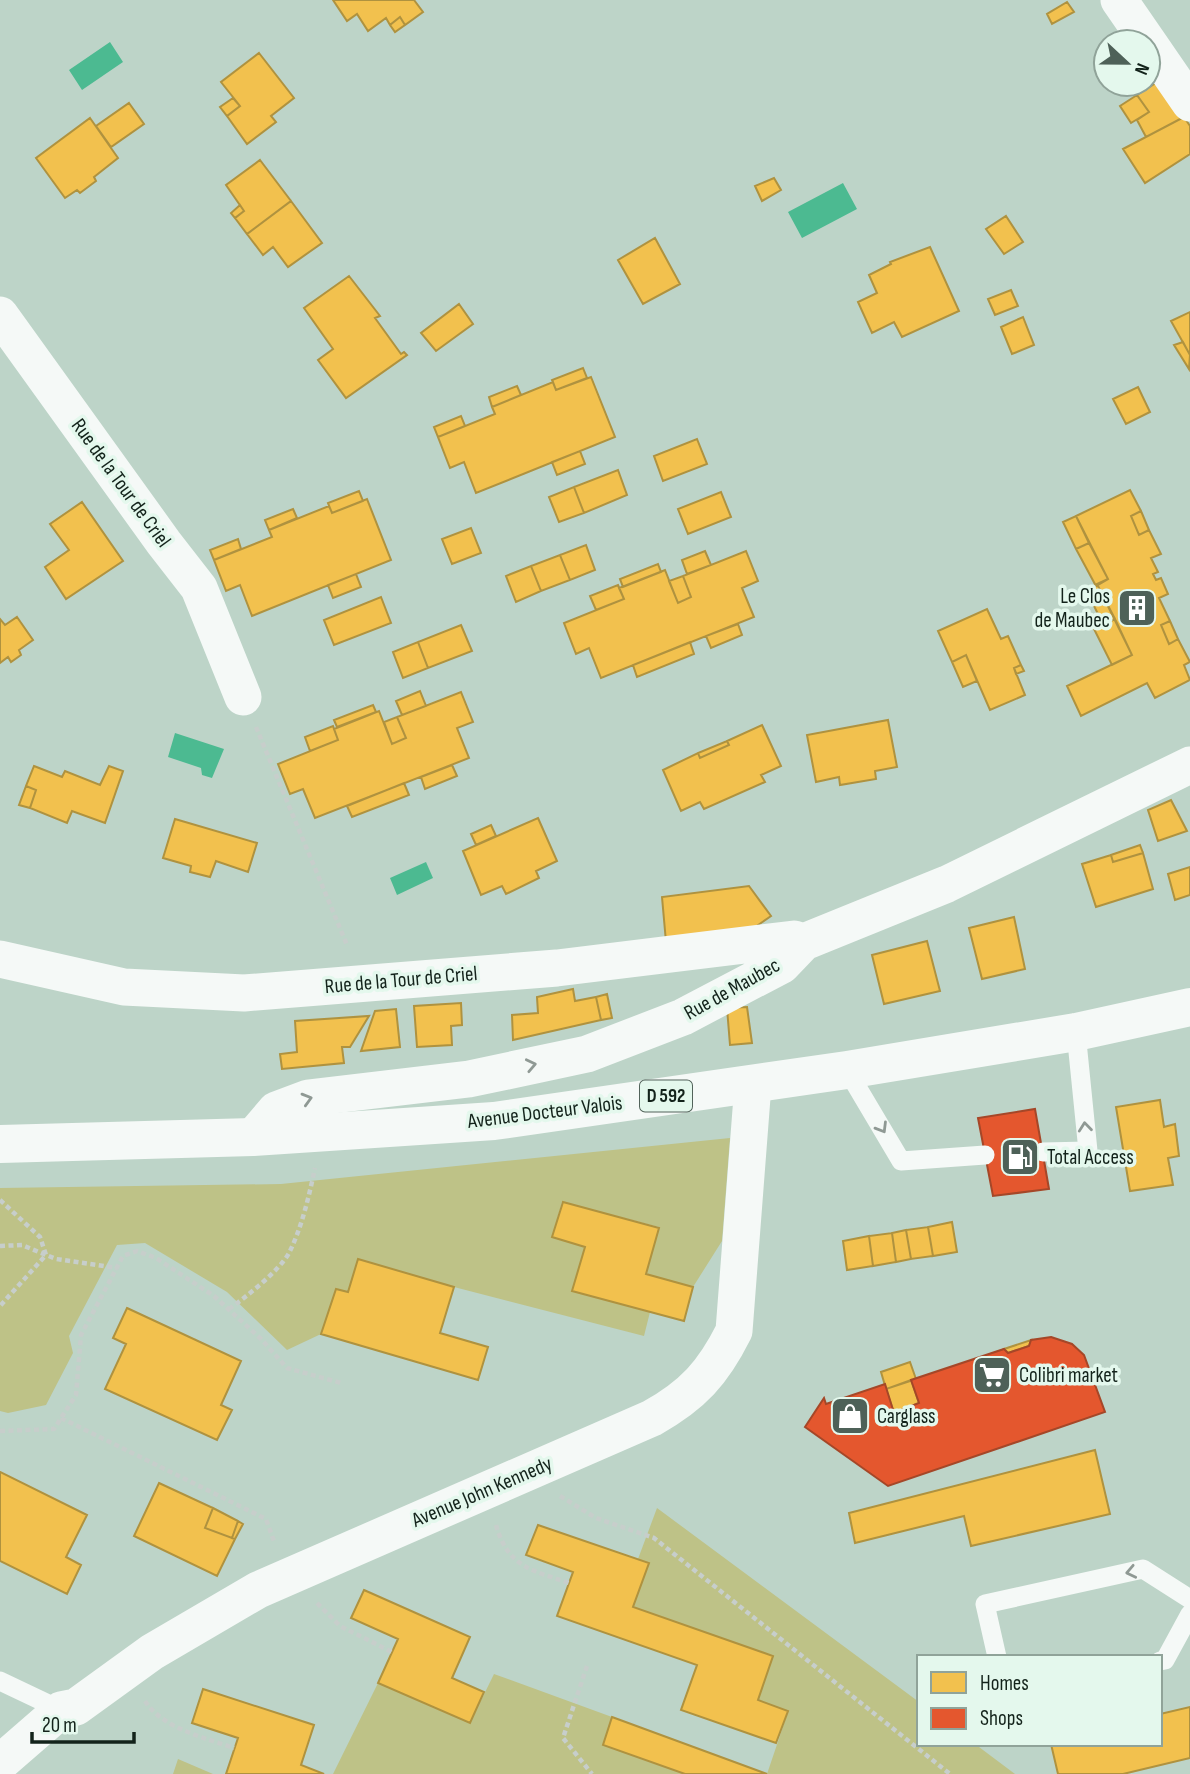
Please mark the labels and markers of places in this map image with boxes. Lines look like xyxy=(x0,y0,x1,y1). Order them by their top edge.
place label: Le Clos de Maubec xyxy=(1035,584,1110,633)
building icon: Le Clos de Maubec xyxy=(1116,587,1158,629)
fuel station icon: Total Access xyxy=(999,1136,1041,1178)
place label: Total Access xyxy=(1047,1145,1134,1170)
supermarket icon: Colibri market xyxy=(971,1354,1013,1396)
place label: Colibri market xyxy=(1019,1363,1118,1388)
shop icon: Carglass xyxy=(829,1395,871,1437)
place label: Carglass xyxy=(877,1404,936,1429)

